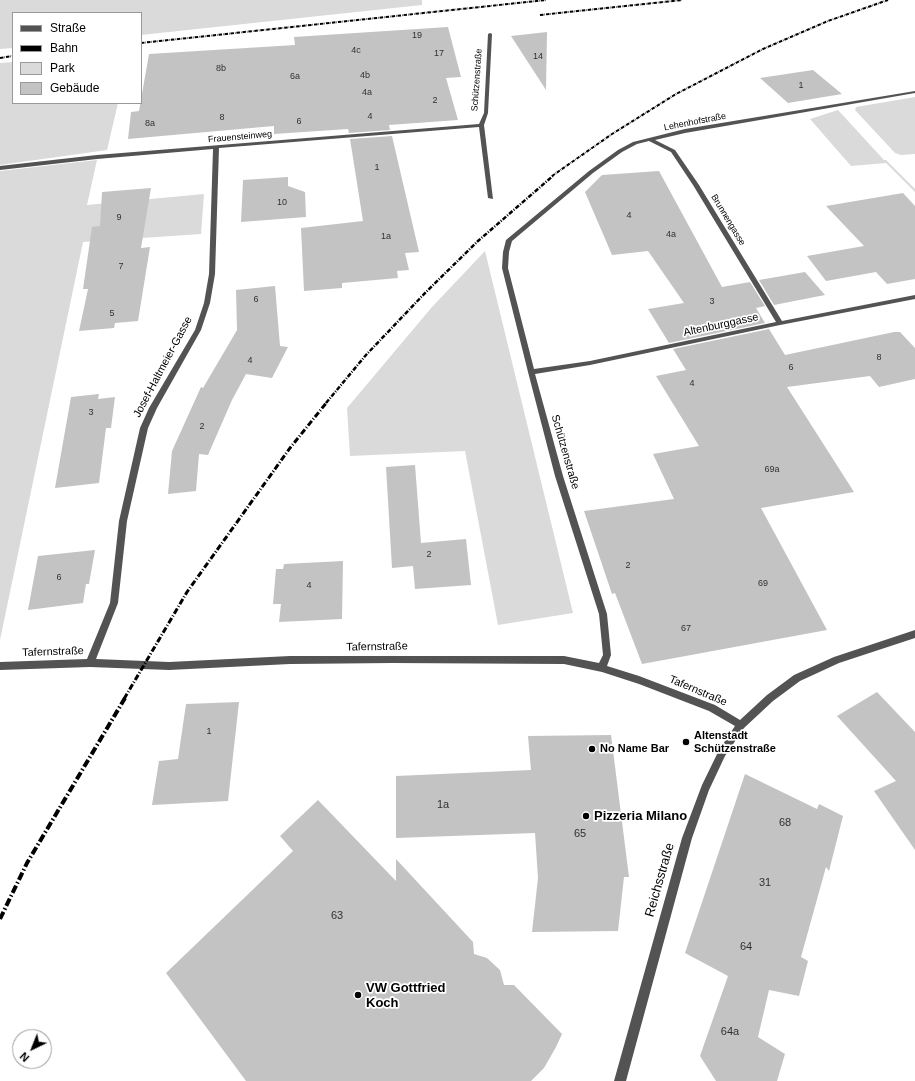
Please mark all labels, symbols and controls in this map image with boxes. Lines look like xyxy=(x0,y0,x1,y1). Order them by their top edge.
legend xyxy=(12,12,142,104)
text: Straße xyxy=(50,21,86,35)
house number: 19 xyxy=(412,31,422,41)
text: Bahn xyxy=(50,41,78,55)
house number: 4c xyxy=(351,46,361,56)
street label: Schützenstraße xyxy=(469,48,485,112)
house number: 17 xyxy=(434,49,444,59)
house number: 14 xyxy=(533,52,543,62)
text: Park xyxy=(50,61,75,75)
house number: 8b xyxy=(216,64,226,74)
house number: 4b xyxy=(360,71,370,81)
house number: 6a xyxy=(290,72,300,82)
text: Gebäude xyxy=(50,81,99,95)
house number: 1 xyxy=(798,81,804,91)
house number: 4a xyxy=(362,88,372,98)
house number: 2 xyxy=(432,96,438,106)
street label: Lehenhofstraße xyxy=(663,111,727,133)
house number: 4 xyxy=(367,112,373,122)
house number: 8 xyxy=(219,113,225,123)
house number: 6 xyxy=(296,117,302,127)
house number: 8a xyxy=(145,119,155,129)
street label: Frauensteinweg xyxy=(208,129,272,145)
house number: 1 xyxy=(374,163,380,173)
street label: Brunnengasse xyxy=(708,192,748,248)
house number: 10 xyxy=(277,198,287,208)
house number: 4 xyxy=(626,211,632,221)
house number: 9 xyxy=(116,213,122,223)
house number: 4a xyxy=(666,230,676,240)
house number: 1a xyxy=(381,232,391,242)
house number: 7 xyxy=(118,262,124,272)
house number: 6 xyxy=(253,295,259,305)
house number: 3 xyxy=(709,297,715,307)
house number: 5 xyxy=(109,309,115,319)
street label: Altenburggasse xyxy=(682,311,760,339)
street label: Josef-Haltmeier-Gasse xyxy=(131,314,195,420)
house number: 8 xyxy=(876,353,882,363)
house number: 4 xyxy=(247,356,253,366)
house number: 6 xyxy=(788,363,794,373)
house number: 4 xyxy=(689,379,695,389)
house number: 3 xyxy=(88,408,94,418)
street label: Schützenstraße xyxy=(548,413,582,491)
house number: 2 xyxy=(199,422,205,432)
house number: 69a xyxy=(764,465,780,475)
house number: 2 xyxy=(426,550,432,560)
house number: 2 xyxy=(625,561,631,571)
house number: 6 xyxy=(56,573,62,583)
house number: 69 xyxy=(758,579,768,589)
house number: 4 xyxy=(306,581,312,591)
house number: 67 xyxy=(681,624,691,634)
street label: Tafernstraße xyxy=(346,640,408,654)
street label: Tafernstraße xyxy=(22,644,84,660)
street label: Tafernstraße xyxy=(667,673,729,709)
house number: 1 xyxy=(206,727,212,737)
place label: Altenstadt Schützenstraße xyxy=(694,729,776,755)
marker: Altenstadt Schützenstraße xyxy=(681,737,691,747)
place label: No Name Bar xyxy=(600,742,669,756)
marker: No Name Bar xyxy=(587,744,597,754)
house number: 1a xyxy=(437,798,449,812)
place label: Pizzeria Milano xyxy=(594,808,687,824)
marker: Pizzeria Milano xyxy=(581,811,591,821)
house number: 68 xyxy=(779,816,791,830)
house number: 65 xyxy=(574,827,586,841)
street label: Reichsstraße xyxy=(642,841,678,919)
house number: 31 xyxy=(759,876,771,890)
house number: 63 xyxy=(331,909,343,923)
house number: 64 xyxy=(740,940,752,954)
place label: VW Gottfried Koch xyxy=(366,980,445,1011)
marker: VW Gottfried Koch xyxy=(353,990,363,1000)
house number: 64a xyxy=(721,1025,739,1039)
north arrow xyxy=(12,1029,52,1069)
text: N xyxy=(18,1050,32,1064)

